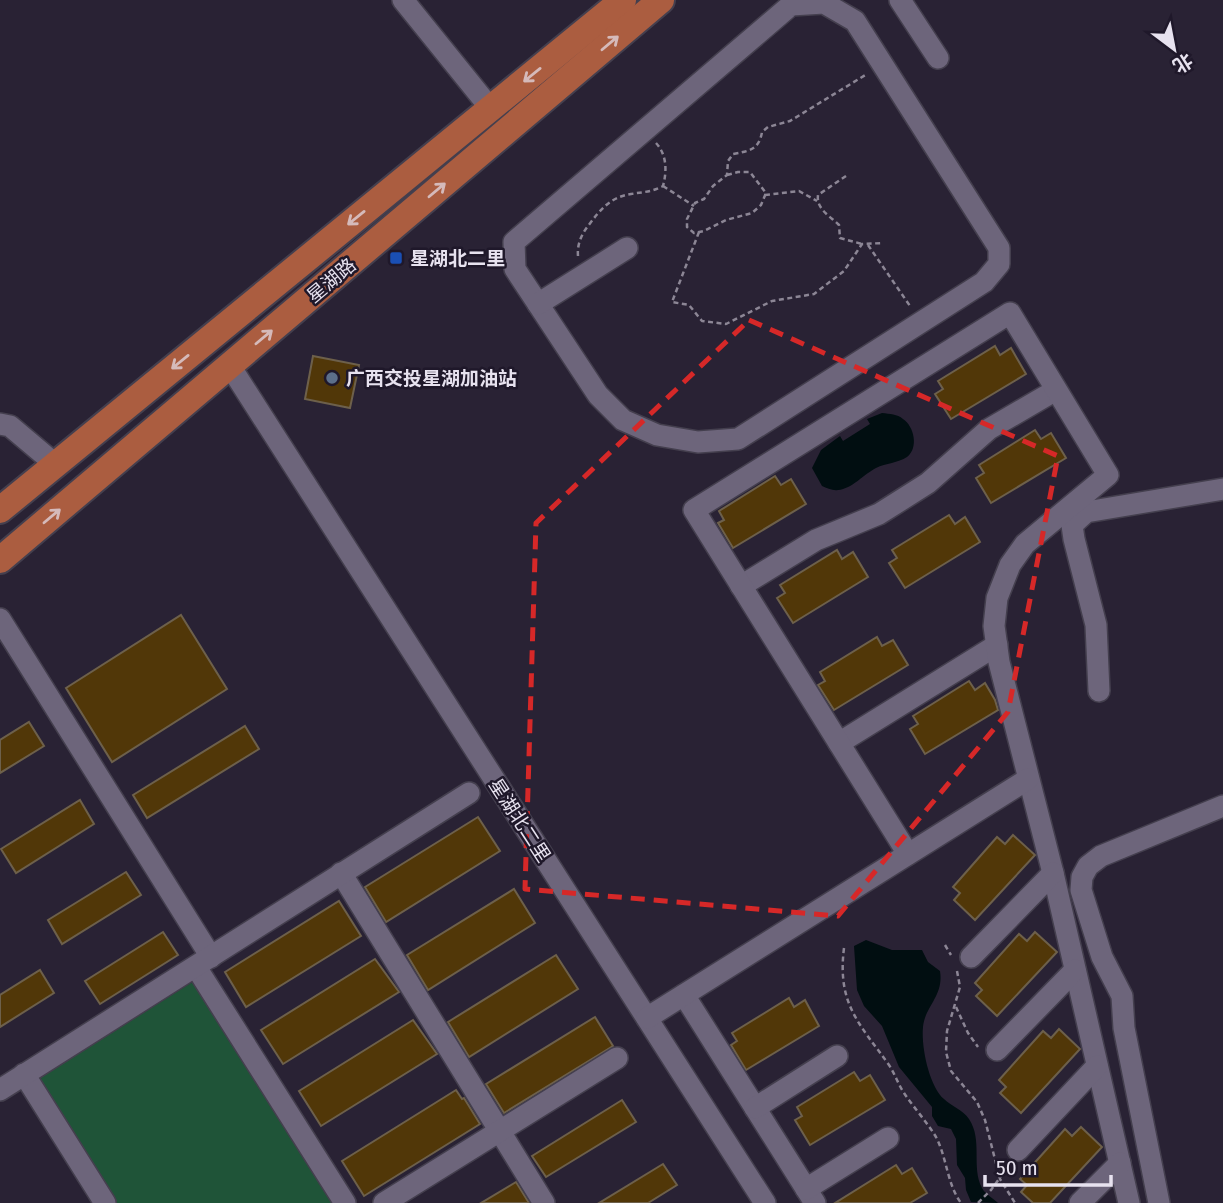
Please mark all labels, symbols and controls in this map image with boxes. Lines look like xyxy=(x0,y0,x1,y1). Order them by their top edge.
north arrow xyxy=(1139,14,1209,84)
one-way arrow xyxy=(601,35,619,51)
text: 北 xyxy=(1169,48,1197,78)
one-way arrow xyxy=(524,67,542,82)
one-way arrow xyxy=(428,182,446,198)
one-way arrow xyxy=(348,211,366,226)
place label: 星湖北二里 xyxy=(410,247,505,270)
marker: 星湖北二里 xyxy=(388,250,404,266)
street label: 星湖路 xyxy=(302,253,361,308)
one-way arrow xyxy=(254,330,272,345)
one-way arrow xyxy=(171,355,189,370)
place label: 广西交投星湖加油站 xyxy=(346,367,517,390)
marker: 广西交投星湖加油站 xyxy=(324,370,340,386)
one-way arrow xyxy=(43,508,61,524)
street label: 星湖北二里 xyxy=(484,774,555,866)
scale bar xyxy=(985,1144,1111,1188)
text: 50 m xyxy=(996,1155,1038,1181)

